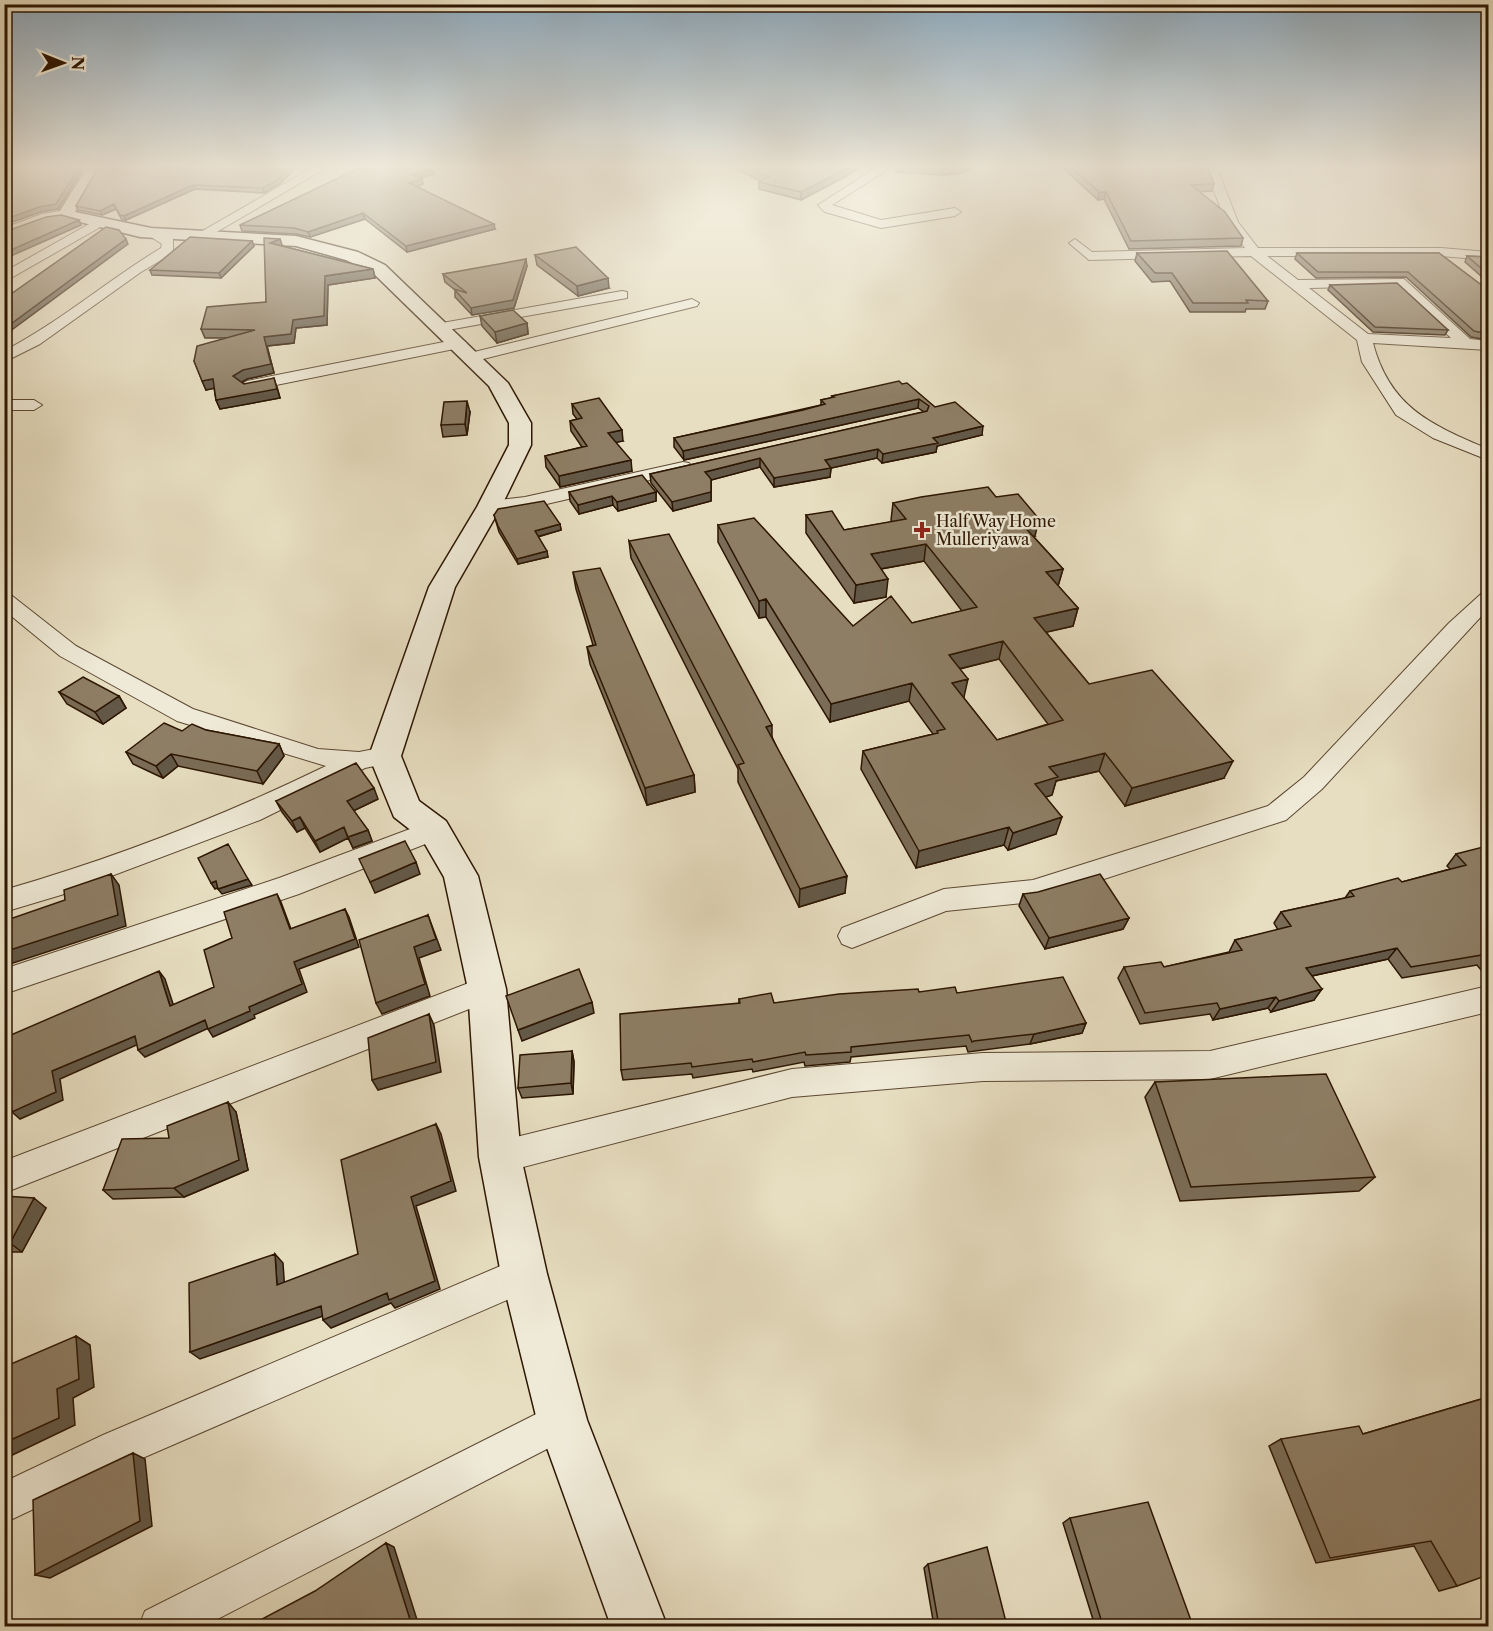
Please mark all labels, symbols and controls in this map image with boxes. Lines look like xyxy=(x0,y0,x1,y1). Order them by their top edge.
north arrow xyxy=(33,33,93,93)
text: N xyxy=(68,56,88,70)
place label: Half Way Home Mulleriyawa xyxy=(936,511,1056,549)
marker: Half Way Home Mulleriyawa xyxy=(913,521,931,539)

